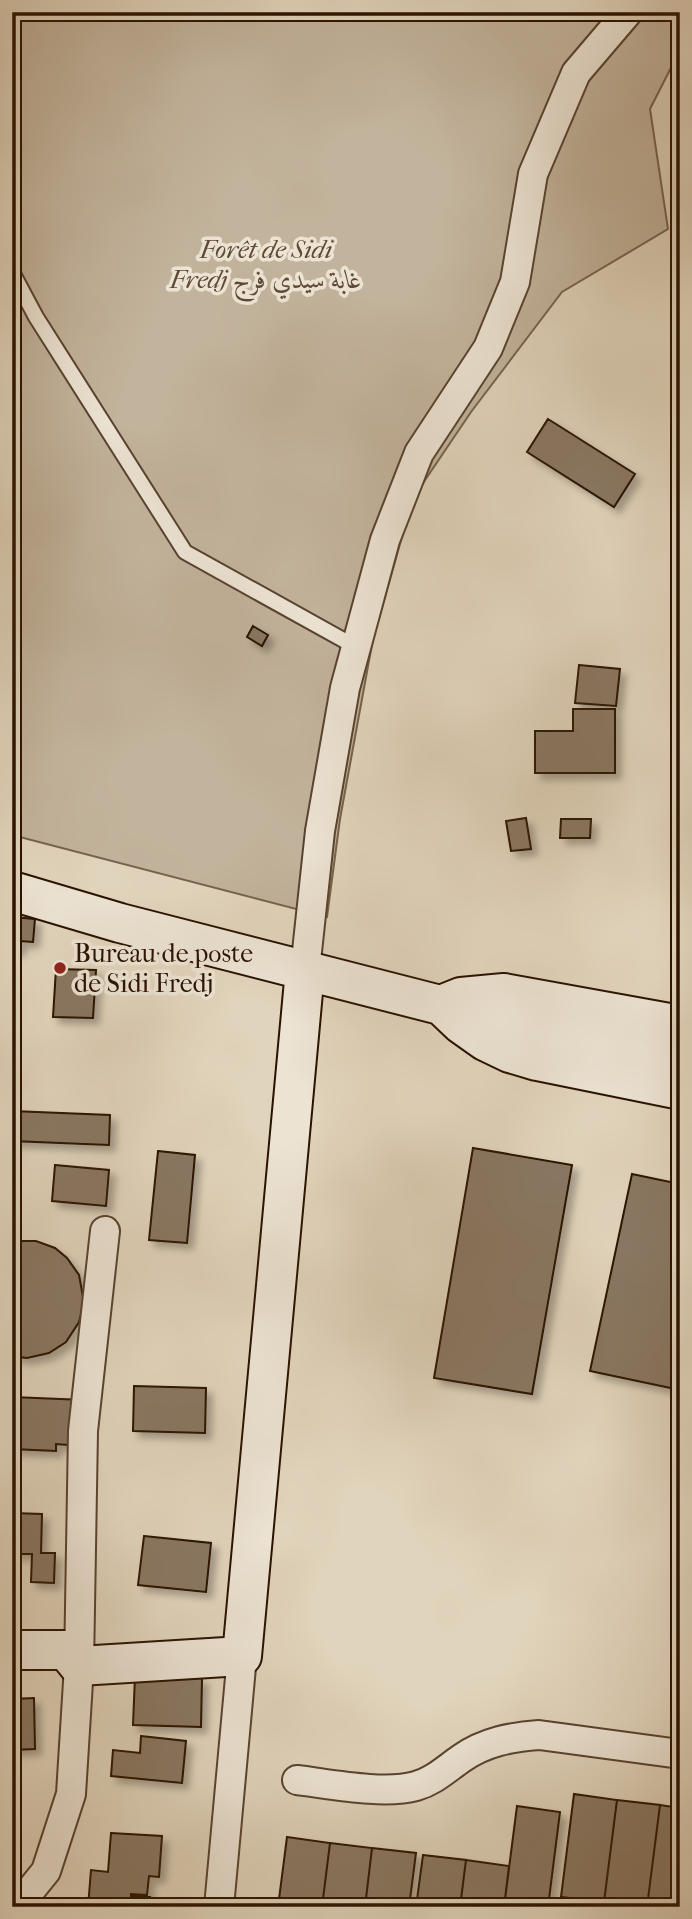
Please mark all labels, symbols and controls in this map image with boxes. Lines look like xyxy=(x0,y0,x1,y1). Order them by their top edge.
park label: Forêt de Sidi Fredj غابة سيدي فرج xyxy=(169,234,362,303)
place label: Bureau de poste de Sidi Fredj xyxy=(74,938,253,999)
marker: Bureau de poste de Sidi Fredj xyxy=(52,960,68,976)

